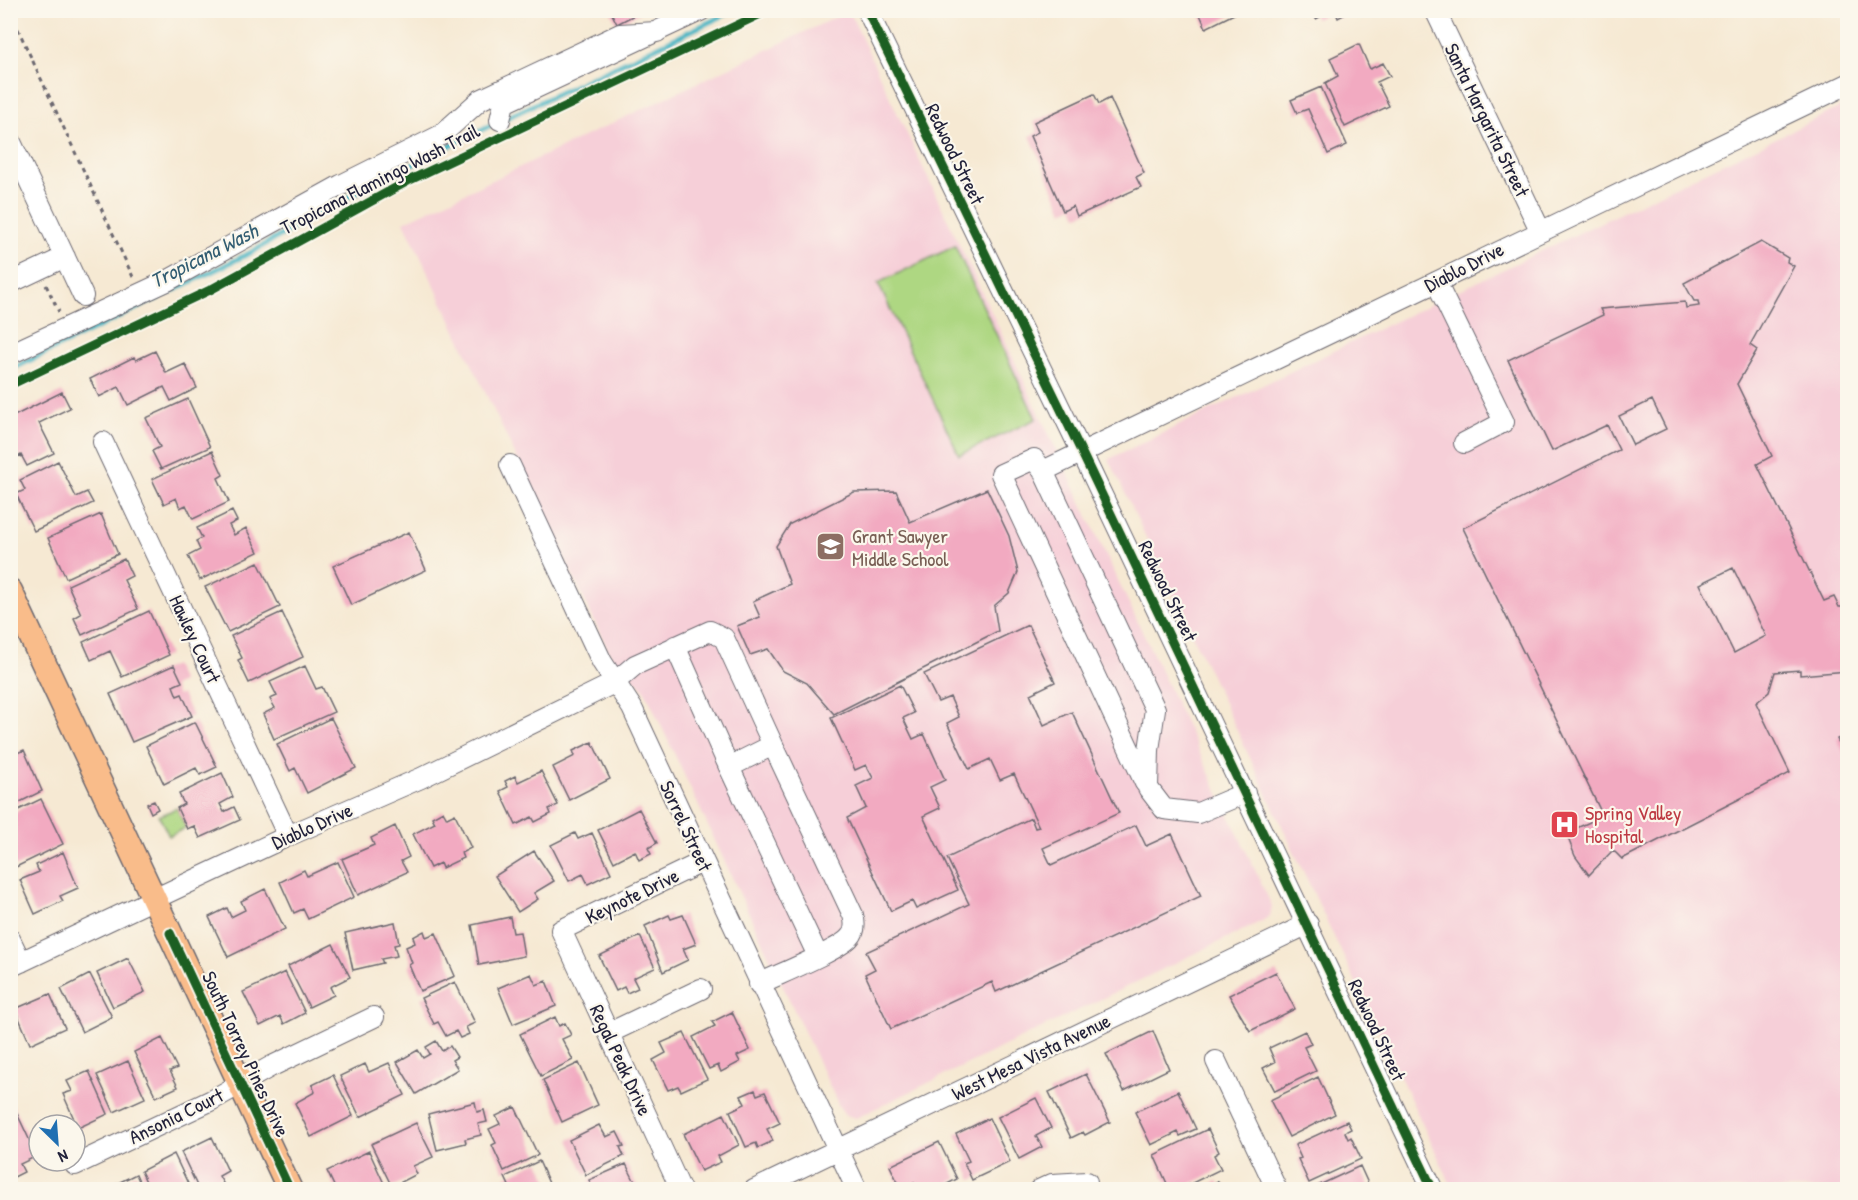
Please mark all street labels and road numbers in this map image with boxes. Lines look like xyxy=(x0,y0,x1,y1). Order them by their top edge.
street label: Santa Margarita Street xyxy=(1439,39,1537,202)
street label: Redwood Street xyxy=(919,99,992,210)
street label: Tropicana Flamingo Wash Trail xyxy=(276,116,485,241)
street label: Diablo Drive xyxy=(1419,235,1508,298)
street label: Redwood Street xyxy=(1132,536,1205,647)
street label: Hawley Court xyxy=(163,590,228,688)
street label: Sorrel Street xyxy=(654,776,720,876)
street label: Diablo Drive xyxy=(267,796,356,855)
street label: Keynote Drive xyxy=(580,861,683,930)
street label: South Torrey Pines Drive xyxy=(196,967,297,1141)
street label: Redwood Street xyxy=(1342,975,1413,1086)
street label: Regal Peak Drive xyxy=(584,1000,659,1120)
street label: West Mesa Vista Avenue xyxy=(947,1006,1114,1107)
street label: Ansonia Court xyxy=(124,1081,229,1150)

